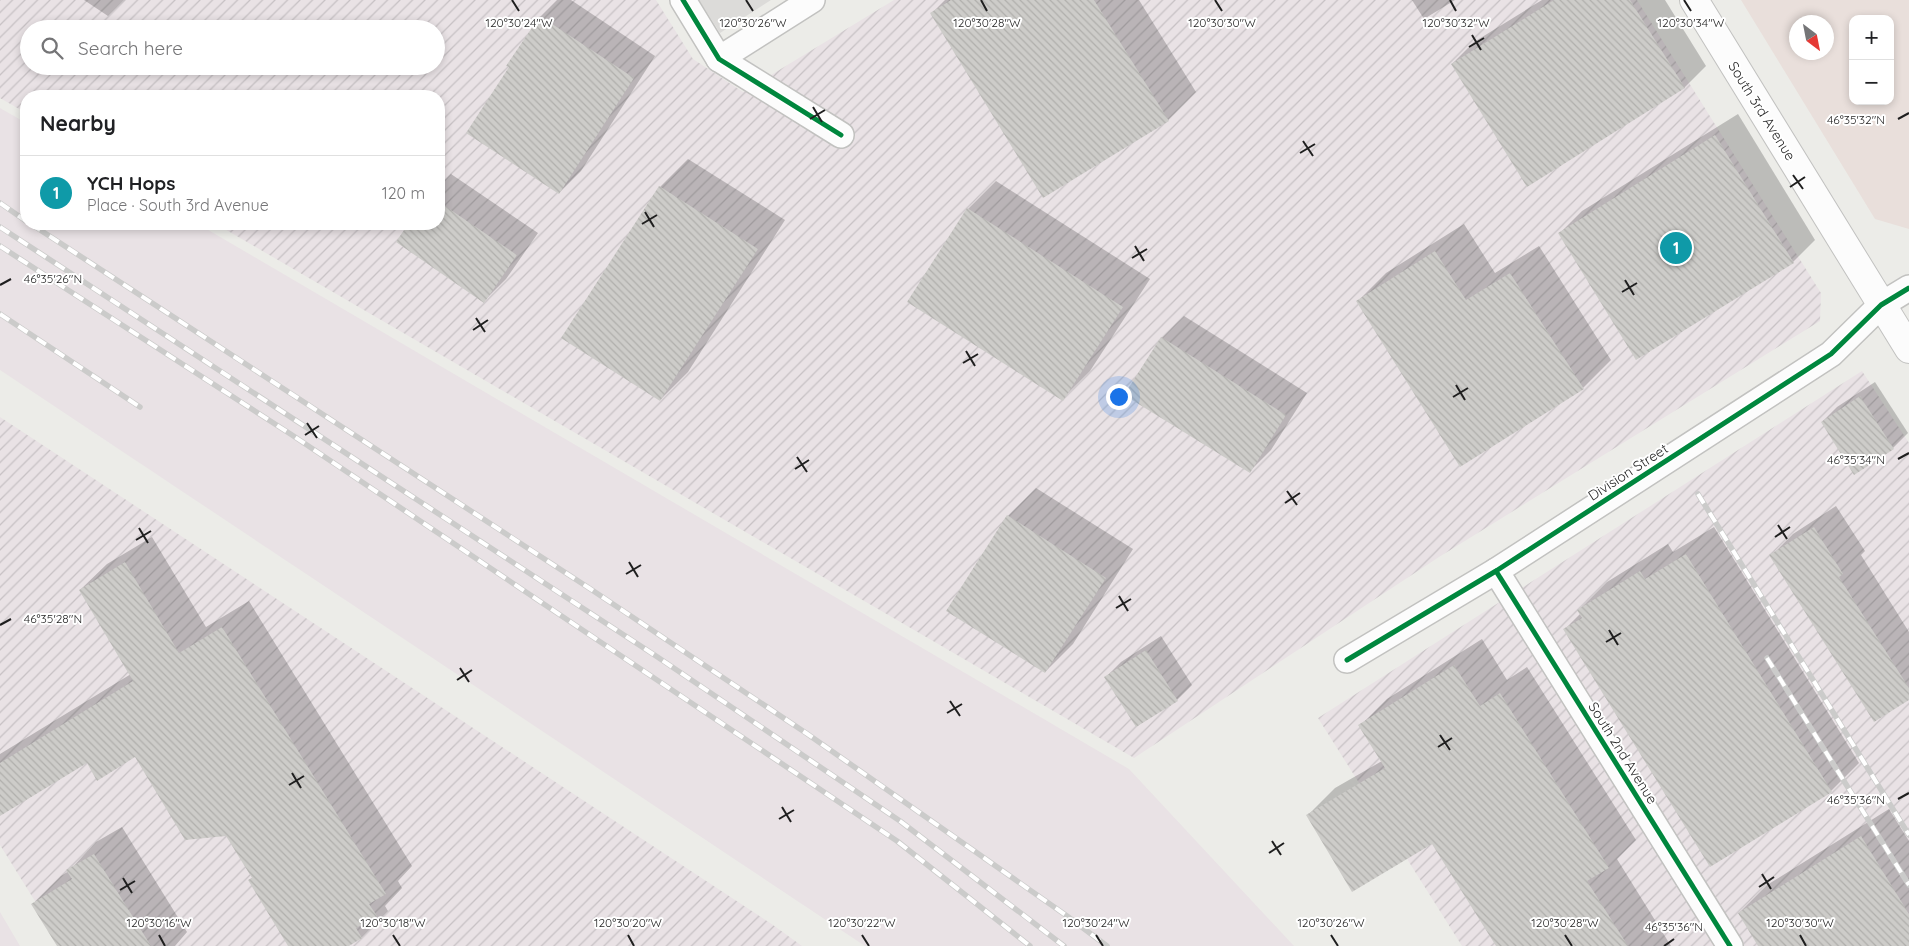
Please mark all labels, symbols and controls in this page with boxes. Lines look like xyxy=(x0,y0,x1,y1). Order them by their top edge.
text: 120°30'24"W xyxy=(486,15,553,30)
text: 120°30'26"W xyxy=(719,15,787,30)
text: 120°30'28"W xyxy=(953,15,1021,30)
text: 120°30'30"W xyxy=(1188,15,1256,30)
text: 120°30'32"W xyxy=(1422,15,1490,30)
text: 120°30'34"W xyxy=(1658,15,1725,30)
north arrow xyxy=(1789,15,1834,60)
map controls xyxy=(1849,15,1894,105)
button: + xyxy=(1849,15,1894,60)
search box xyxy=(20,20,445,75)
icon: search xyxy=(38,34,66,62)
text: Search here xyxy=(78,36,183,60)
street label: South 3rd Avenue xyxy=(1724,58,1800,164)
button: − xyxy=(1849,60,1894,105)
text: Nearby xyxy=(40,110,116,136)
text: 46°35'32"N xyxy=(1827,112,1885,127)
text: YCH Hops xyxy=(87,171,175,195)
text: 1 xyxy=(53,183,59,203)
text: 120 m xyxy=(382,183,425,203)
text: Place · South 3rd Avenue xyxy=(87,195,269,215)
pin: 1 xyxy=(1660,229,1692,267)
text: 46°35'26"N xyxy=(24,271,82,286)
your location xyxy=(1106,384,1132,410)
street label: Division Street xyxy=(1585,439,1672,505)
text: 46°35'34"N xyxy=(1827,452,1885,467)
text: 46°35'28"N xyxy=(24,611,82,626)
street label: South 2nd Avenue xyxy=(1584,699,1662,807)
text: 46°35'36"N xyxy=(1827,792,1885,807)
text: 120°30'16"W xyxy=(126,915,192,930)
text: 120°30'18"W xyxy=(360,915,426,930)
text: 120°30'20"W xyxy=(594,915,662,930)
text: 120°30'22"W xyxy=(828,915,896,930)
text: 120°30'24"W xyxy=(1063,915,1130,930)
text: 120°30'26"W xyxy=(1297,915,1365,930)
text: 120°30'28"W xyxy=(1531,915,1599,930)
text: 120°30'30"W xyxy=(1766,915,1834,930)
text: 46°35'36"N xyxy=(1645,919,1703,934)

